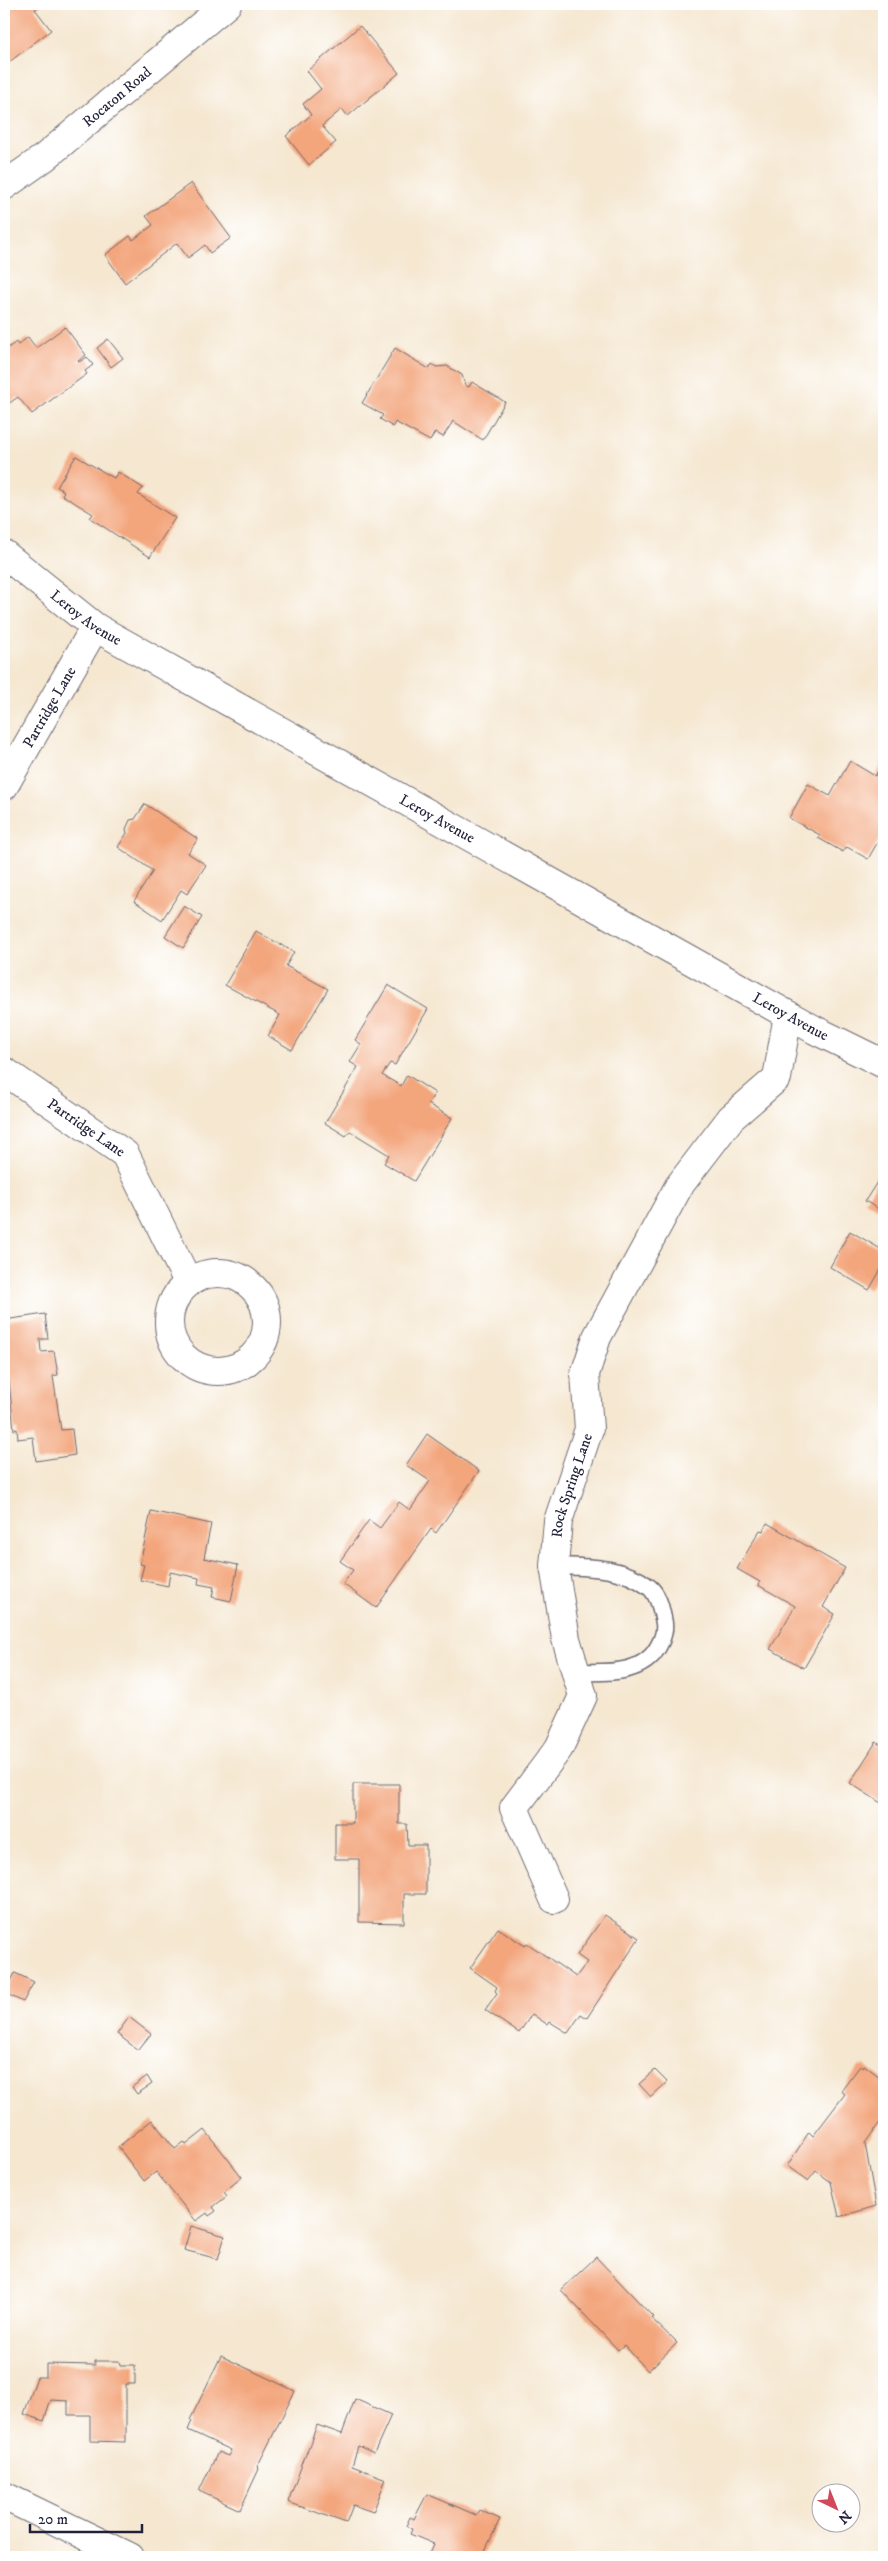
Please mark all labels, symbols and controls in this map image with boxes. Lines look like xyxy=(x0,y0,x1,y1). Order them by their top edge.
street label: Rocaton Road xyxy=(79,62,156,131)
street label: Leroy Avenue xyxy=(46,586,125,650)
street label: Partridge Lane xyxy=(19,663,80,751)
street label: Leroy Avenue xyxy=(396,790,478,848)
street label: Leroy Avenue xyxy=(749,988,832,1045)
street label: Partridge Lane xyxy=(44,1095,129,1161)
street label: Rock Spring Lane xyxy=(548,1431,597,1538)
north arrow xyxy=(810,2484,860,2534)
scale bar xyxy=(30,2501,142,2533)
text: N xyxy=(833,2506,855,2528)
text: 20 m xyxy=(38,2510,68,2529)

